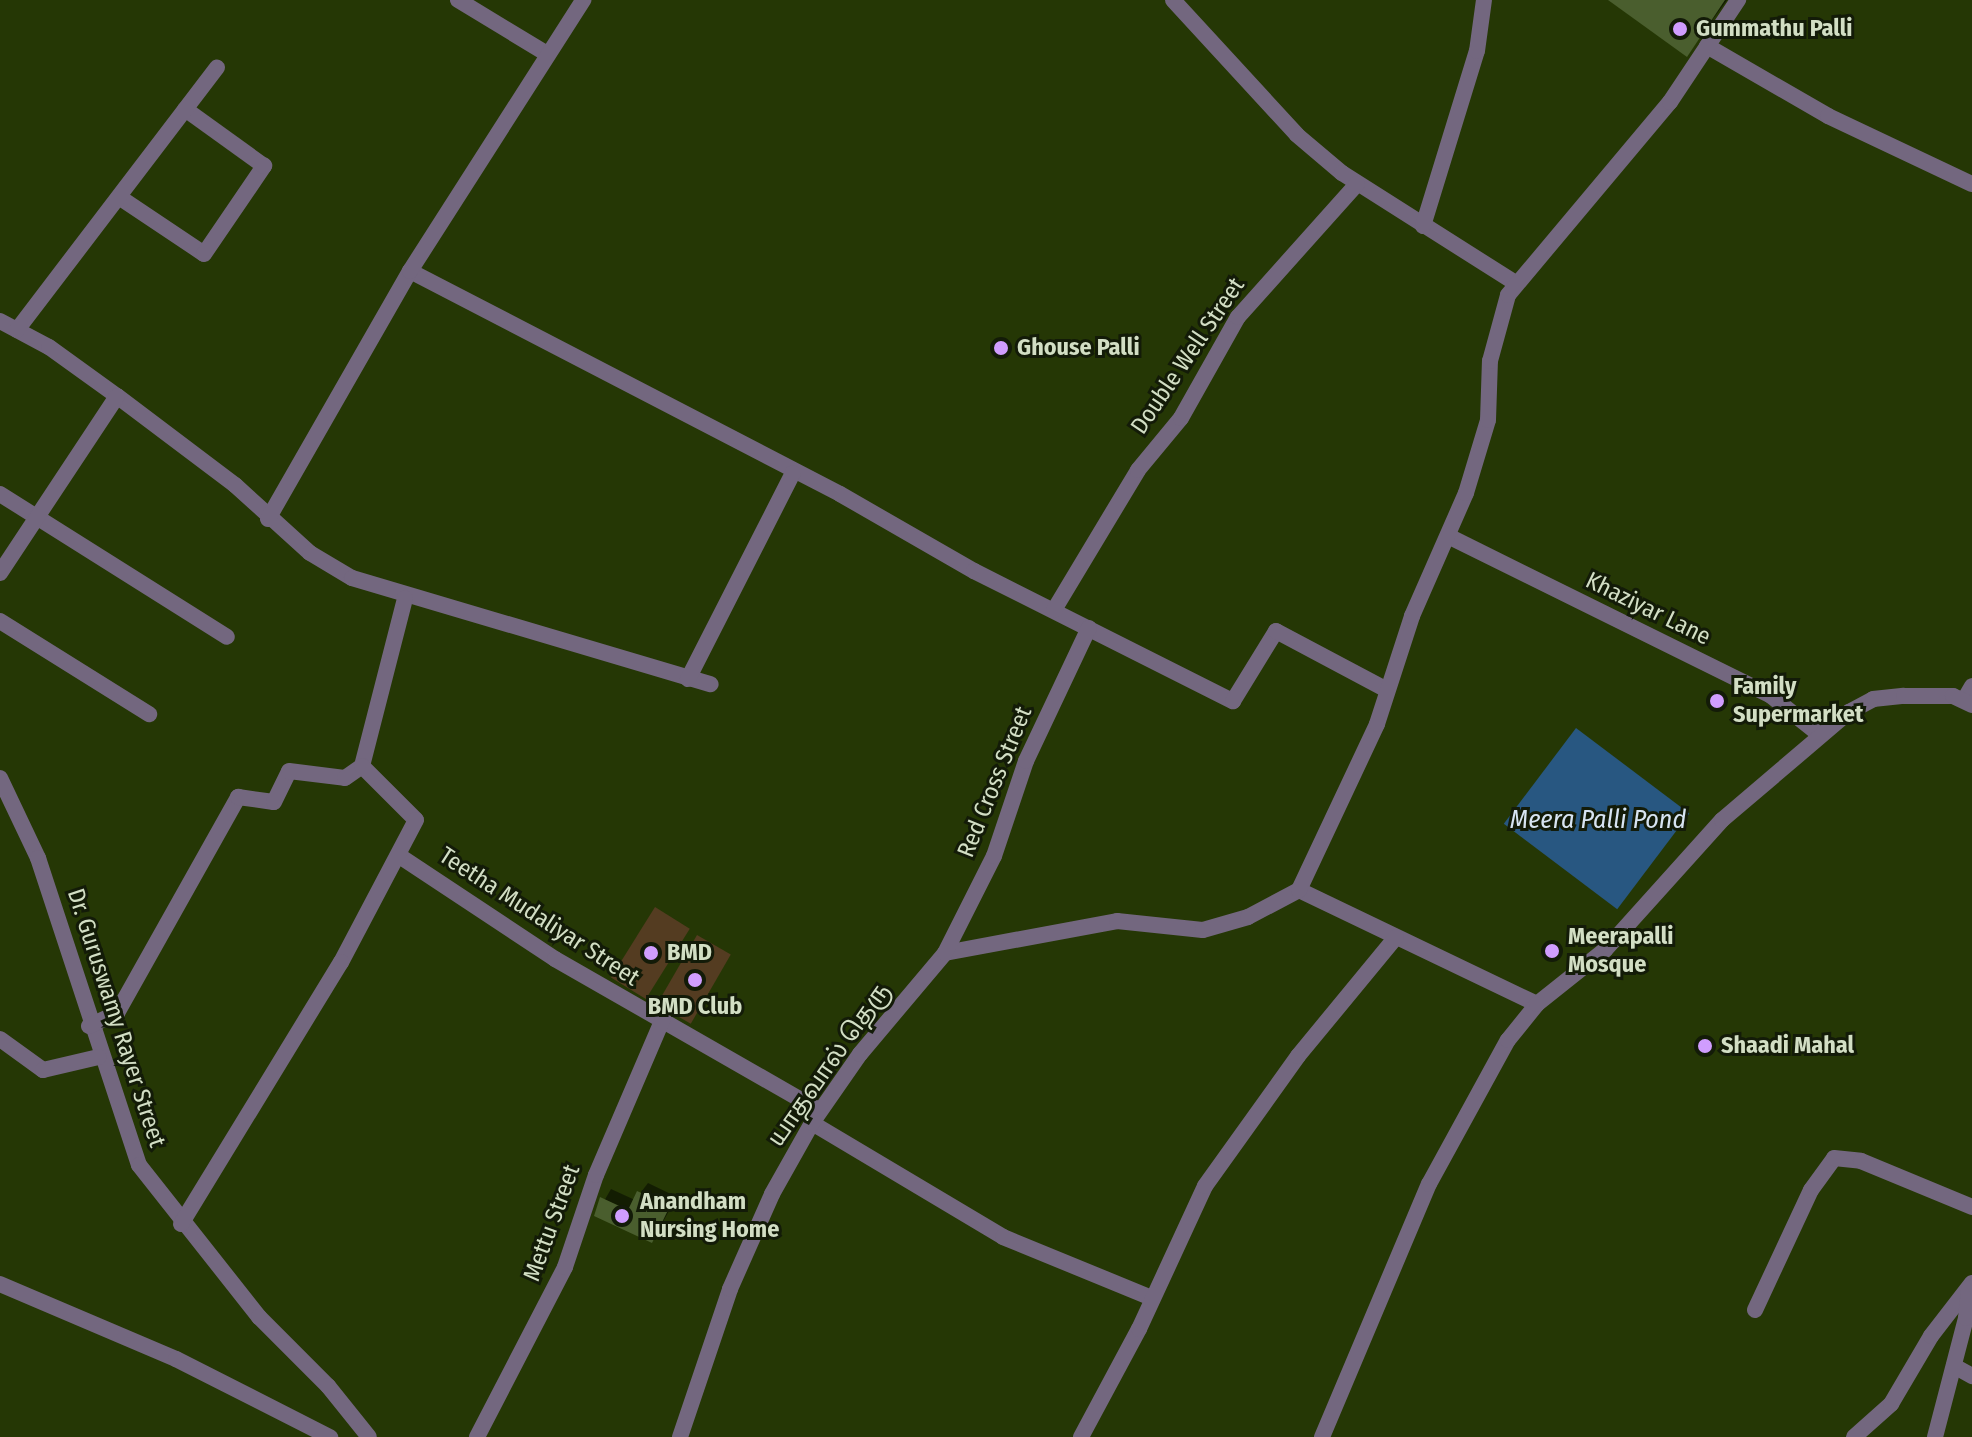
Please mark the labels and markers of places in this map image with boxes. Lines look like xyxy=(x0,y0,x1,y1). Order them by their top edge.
place label: Gummathu Palli xyxy=(1696,15,1853,43)
marker: Gummathu Palli xyxy=(1671,20,1689,38)
place label: Ghouse Palli xyxy=(1017,334,1140,362)
marker: Ghouse Palli xyxy=(992,339,1010,357)
place label: Family Supermarket xyxy=(1733,673,1863,729)
marker: Family Supermarket xyxy=(1708,692,1726,710)
place label: Meerapalli Mosque xyxy=(1568,923,1673,979)
place label: BMD xyxy=(667,939,712,967)
marker: Meerapalli Mosque xyxy=(1543,942,1561,960)
marker: BMD xyxy=(642,944,660,962)
marker: BMD Club xyxy=(686,971,704,989)
place label: BMD Club xyxy=(648,993,742,1021)
place label: Shaadi Mahal xyxy=(1721,1032,1854,1060)
marker: Shaadi Mahal xyxy=(1696,1037,1714,1055)
place label: Anandham Nursing Home xyxy=(640,1188,779,1244)
marker: Anandham Nursing Home xyxy=(611,1205,633,1227)

